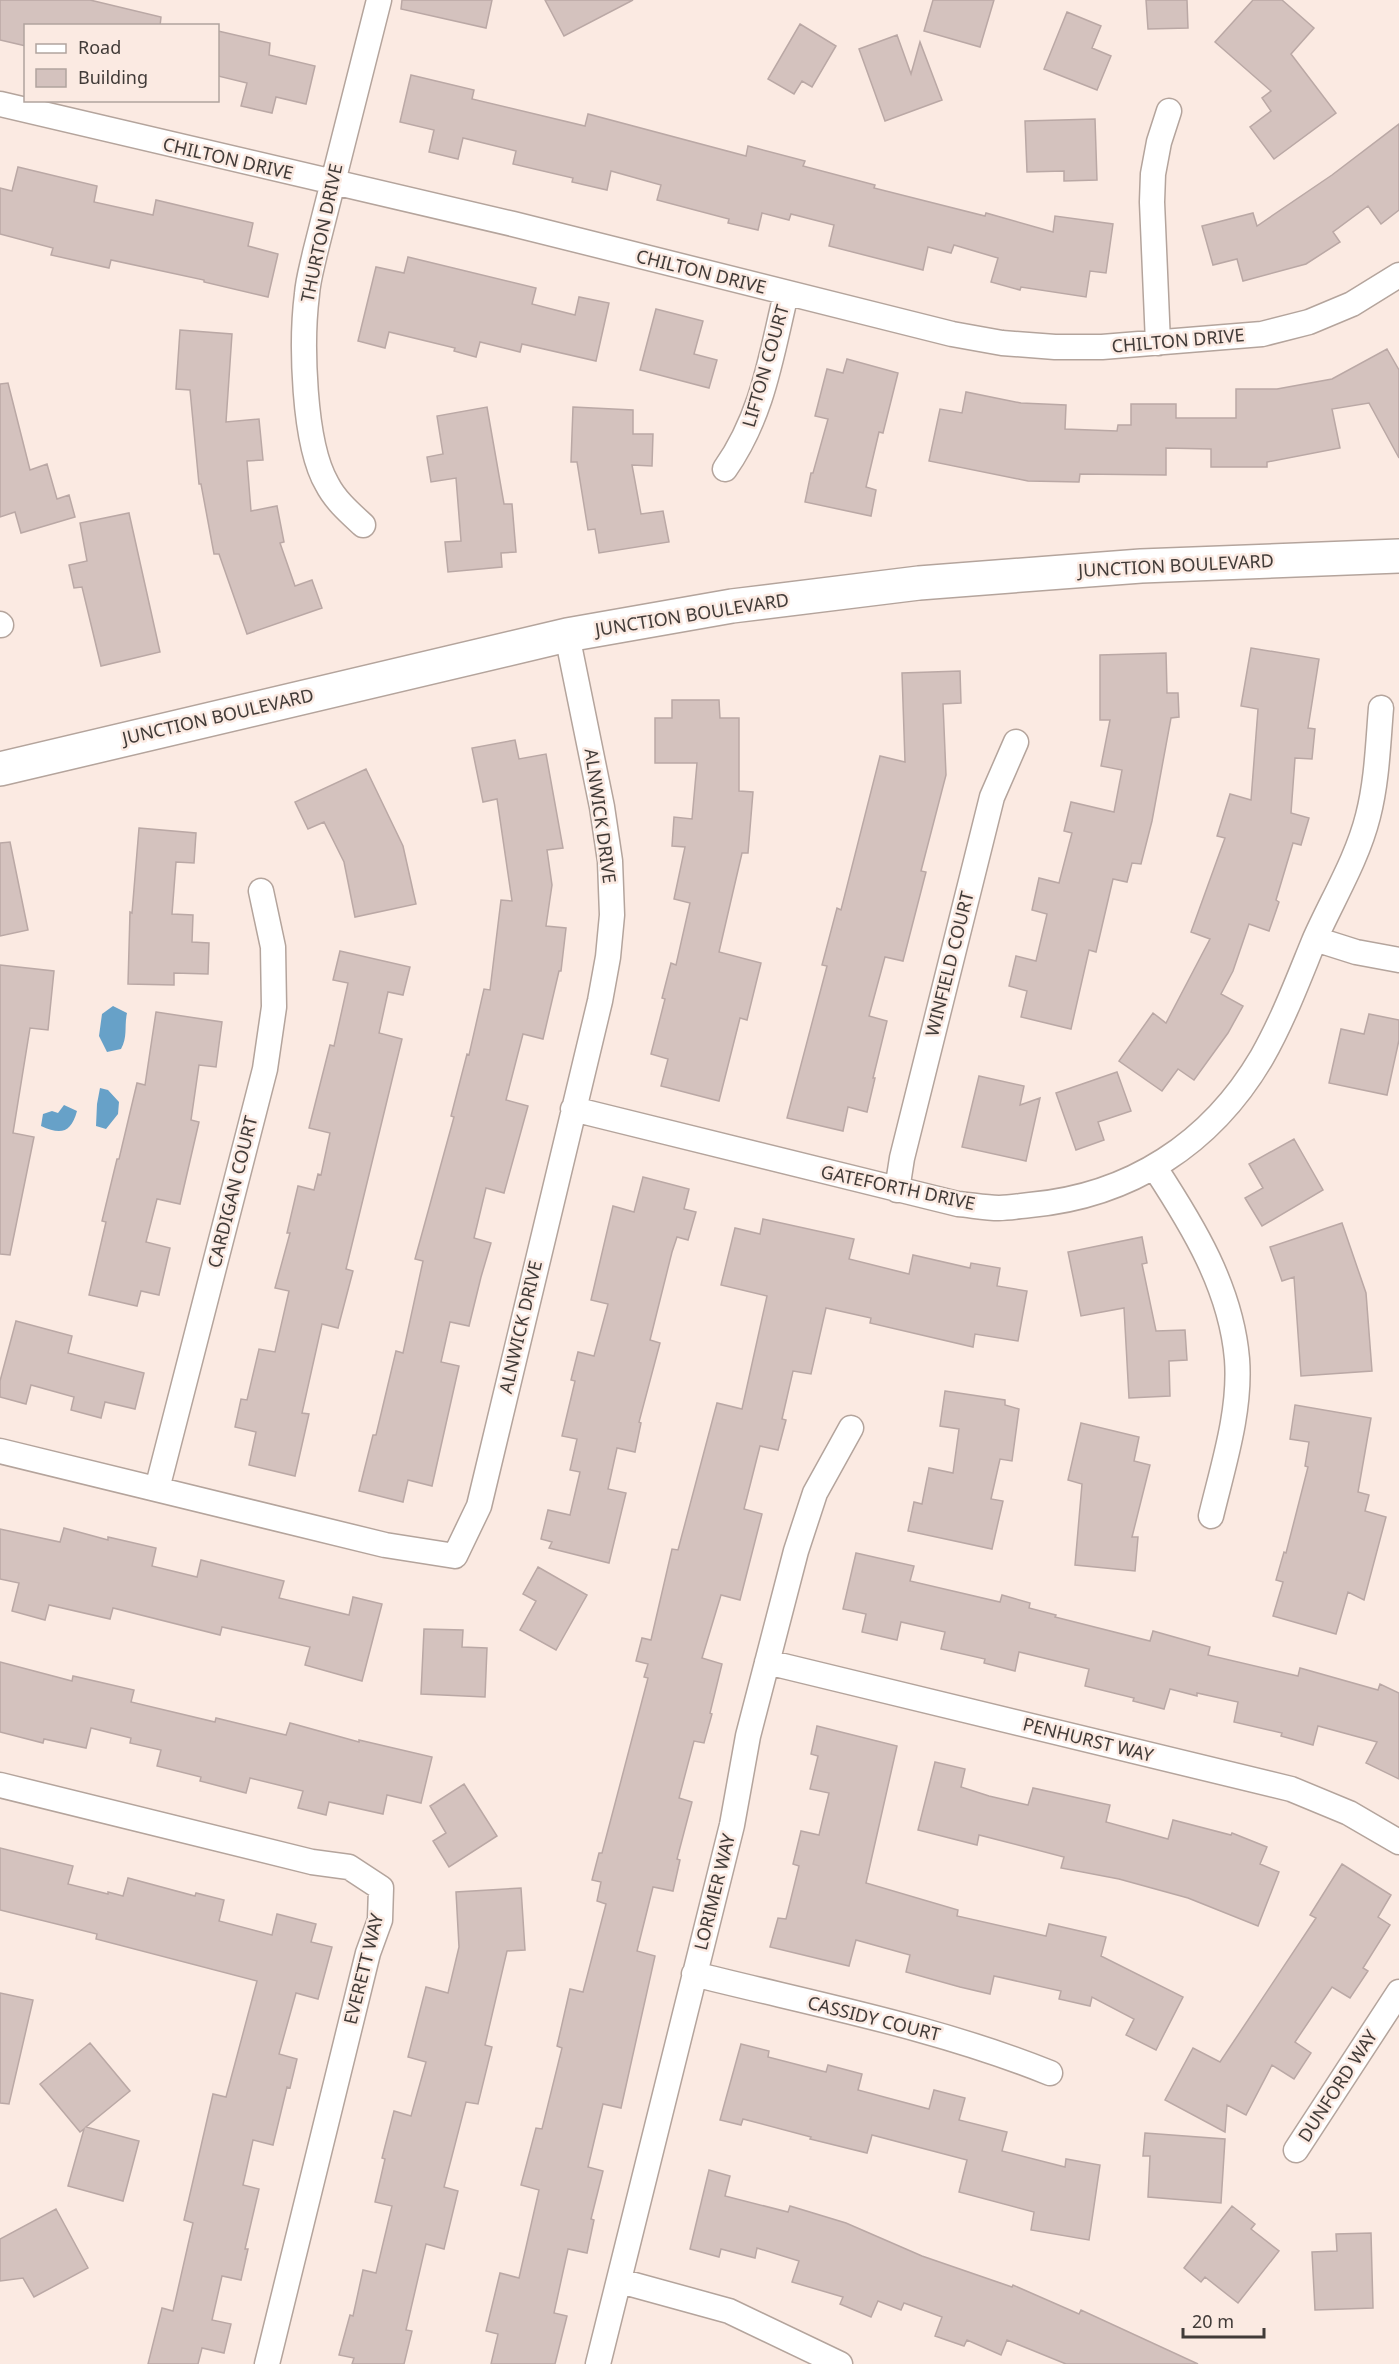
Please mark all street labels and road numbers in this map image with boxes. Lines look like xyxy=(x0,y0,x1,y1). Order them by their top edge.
street label: CHILTON DRIVE xyxy=(161,131,296,185)
street label: THURTON DRIVE xyxy=(295,161,347,304)
street label: CHILTON DRIVE xyxy=(634,243,769,299)
street label: LIFTON COURT xyxy=(736,302,794,430)
street label: CHILTON DRIVE xyxy=(1111,322,1245,358)
street label: JUNCTION BOULEVARD xyxy=(1075,548,1274,582)
street label: JUNCTION BOULEVARD xyxy=(591,587,790,642)
street label: JUNCTION BOULEVARD xyxy=(118,682,316,750)
street label: ALNWICK DRIVE xyxy=(580,747,622,885)
street label: WINFIELD COURT xyxy=(919,889,979,1039)
street label: CARDIGAN COURT xyxy=(202,1113,263,1270)
street label: GATEFORTH DRIVE xyxy=(819,1159,978,1215)
street label: ALNWICK DRIVE xyxy=(493,1258,547,1396)
street label: PENHURST WAY xyxy=(1021,1711,1157,1767)
street label: LORIMER WAY xyxy=(688,1830,740,1953)
street label: EVERETT WAY xyxy=(338,1910,389,2027)
street label: CASSIDY COURT xyxy=(805,1990,943,2046)
street label: DUNFORD WAY xyxy=(1292,2024,1383,2146)

